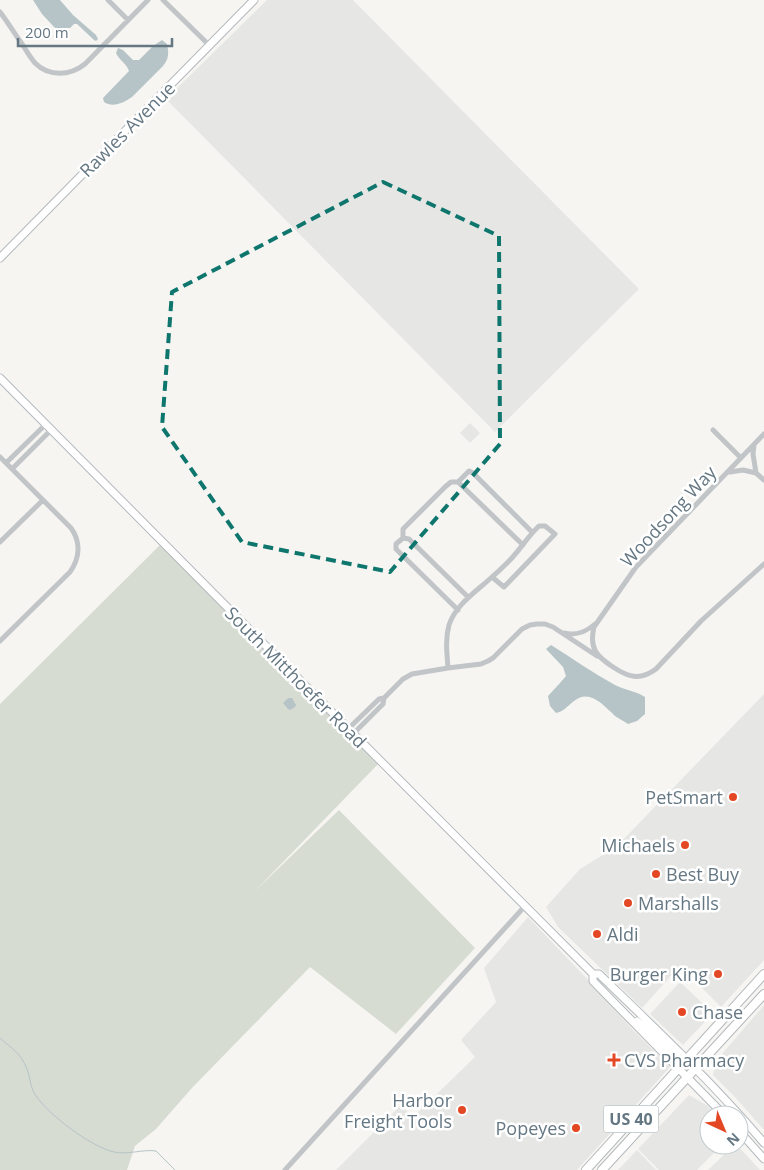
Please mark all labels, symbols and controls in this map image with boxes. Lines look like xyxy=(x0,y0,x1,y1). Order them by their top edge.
scale bar xyxy=(18,15,171,47)
text: 200 m xyxy=(25,22,69,42)
street label: Rawles Avenue xyxy=(74,76,180,182)
street label: Woodsong Way xyxy=(615,460,722,572)
street label: South Mitthoefer Road xyxy=(220,601,372,753)
place label: PetSmart xyxy=(645,785,723,809)
marker: PetSmart xyxy=(727,791,739,803)
place label: Michaels xyxy=(601,833,675,857)
marker: Michaels xyxy=(679,839,691,851)
place label: Best Buy xyxy=(666,862,740,886)
marker: Best Buy xyxy=(650,868,662,880)
place label: Marshalls xyxy=(638,891,719,915)
marker: Marshalls xyxy=(622,897,634,909)
place label: Aldi xyxy=(607,922,638,946)
marker: Aldi xyxy=(591,928,603,940)
place label: Burger King xyxy=(610,962,708,986)
marker: Burger King xyxy=(712,968,724,980)
place label: Chase xyxy=(692,1000,743,1024)
marker: Chase xyxy=(676,1006,688,1018)
place label: CVS Pharmacy xyxy=(624,1048,745,1072)
marker: CVS Pharmacy xyxy=(608,1054,620,1066)
place label: Harbor Freight Tools xyxy=(344,1088,453,1133)
marker: Harbor Freight Tools xyxy=(456,1104,468,1116)
north arrow xyxy=(699,1105,749,1155)
road number: US 40 xyxy=(604,1106,658,1132)
place label: Popeyes xyxy=(496,1116,566,1140)
marker: Popeyes xyxy=(570,1122,582,1134)
text: N xyxy=(723,1129,744,1151)

